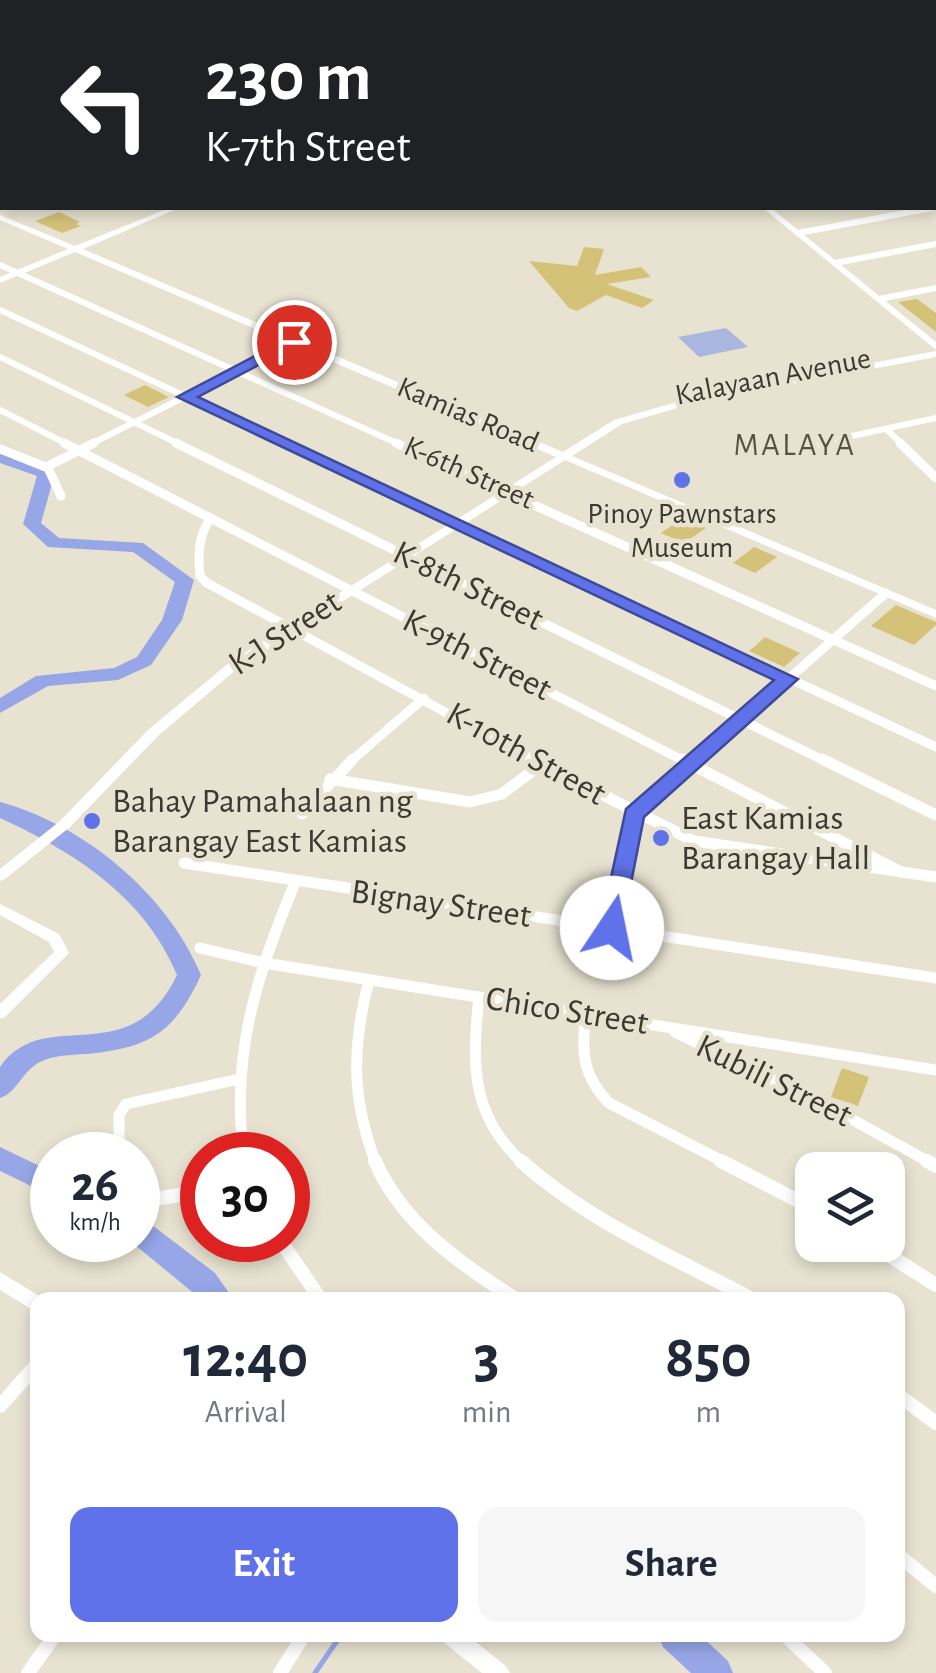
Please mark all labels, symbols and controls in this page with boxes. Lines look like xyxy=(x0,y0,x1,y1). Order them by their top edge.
icon: left xyxy=(40,40,170,170)
text: 230 m xyxy=(205,43,372,113)
text: K-7th Street xyxy=(205,125,411,170)
pin xyxy=(252,300,337,385)
icon: arrive xyxy=(267,315,322,370)
street label: Kalayaan Avenue xyxy=(673,343,873,411)
street label: Kamias Road xyxy=(393,372,543,458)
district label: MALAYA xyxy=(734,429,856,461)
street label: K-6th Street xyxy=(400,431,539,515)
marker: Pinoy Pawnstars Museum xyxy=(671,469,693,491)
place label: Pinoy Pawnstars Museum xyxy=(587,499,777,563)
street label: K-8th Street xyxy=(388,535,548,637)
street label: K-J Street xyxy=(223,584,347,682)
street label: K-9th Street xyxy=(397,603,557,707)
street label: K-10th Street xyxy=(441,696,611,812)
place label: Bahay Pamahalaan ng Barangay East Kamias xyxy=(112,784,413,859)
place label: East Kamias Barangay Hall xyxy=(681,801,870,876)
marker: Bahay Pamahalaan ng Barangay East Kamias xyxy=(81,810,103,832)
marker: East Kamias Barangay Hall xyxy=(650,827,672,849)
street label: Bignay Street xyxy=(349,874,533,934)
position arrow xyxy=(560,876,664,980)
street label: Chico Street xyxy=(483,981,651,1041)
street label: Kubili Street xyxy=(691,1028,857,1134)
speed limit sign: 30 xyxy=(180,1132,310,1262)
map controls xyxy=(795,1152,905,1262)
button: layers xyxy=(795,1152,905,1262)
text: 26 xyxy=(71,1160,119,1210)
text: km/h xyxy=(69,1210,121,1235)
text: 12:40 xyxy=(183,1328,308,1388)
text: 3 xyxy=(474,1328,500,1388)
text: 850 xyxy=(665,1328,752,1388)
text: Arrival xyxy=(205,1396,287,1428)
text: min xyxy=(462,1396,512,1428)
text: m xyxy=(695,1396,721,1428)
button: Exit xyxy=(70,1507,458,1622)
button: Share xyxy=(478,1507,865,1622)

